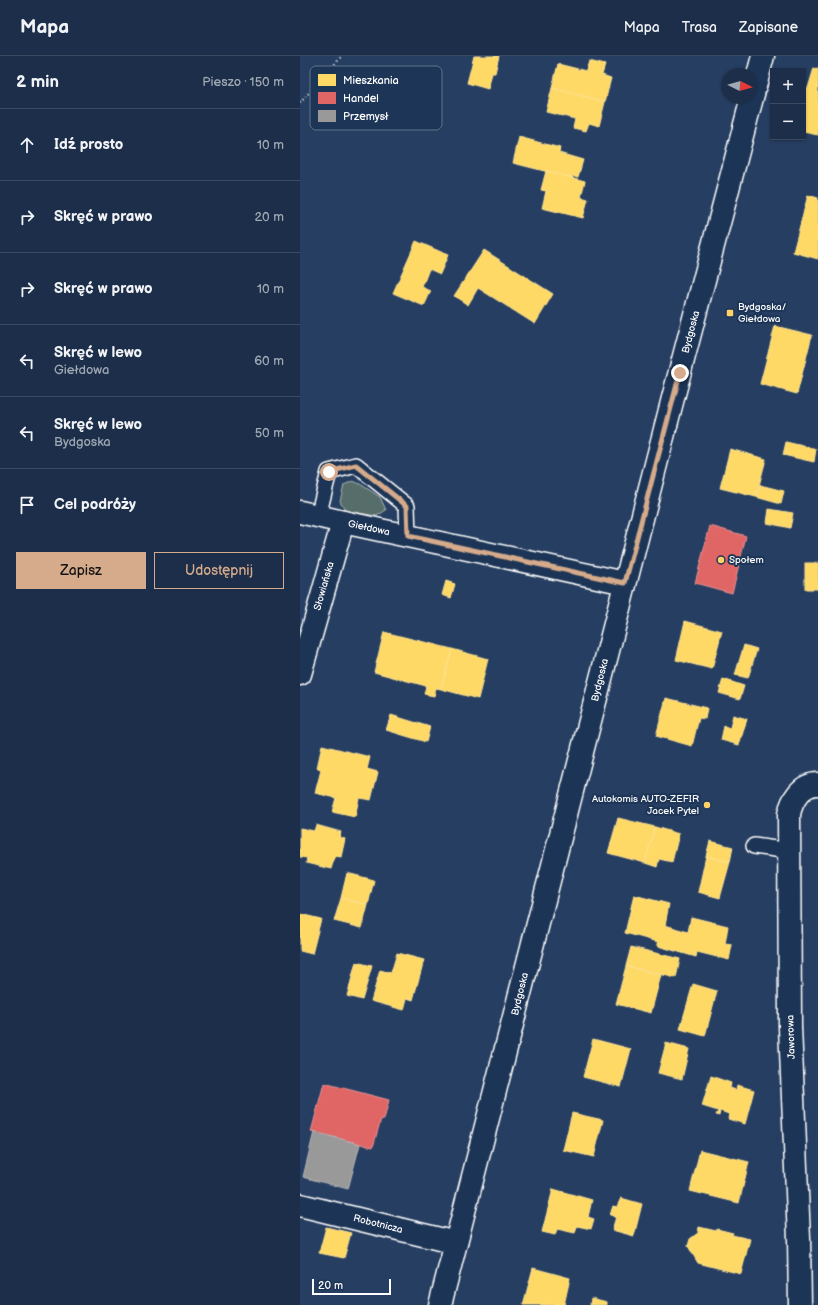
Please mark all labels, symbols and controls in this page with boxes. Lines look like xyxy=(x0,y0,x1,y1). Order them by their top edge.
text: Mapa xyxy=(20,16,69,39)
text: Mapa xyxy=(624,19,660,36)
text: Trasa xyxy=(682,19,717,36)
text: Zapisane xyxy=(739,19,798,36)
legend xyxy=(310,66,442,130)
north arrow xyxy=(722,68,758,104)
map controls xyxy=(770,68,806,140)
button: + xyxy=(770,68,806,104)
text: 2 min xyxy=(16,72,59,92)
text: Pieszo · 150 m xyxy=(202,74,284,90)
text: Mieszkania xyxy=(343,74,399,87)
text: Handel xyxy=(343,92,379,105)
button: − xyxy=(770,104,806,140)
text: Przemysł xyxy=(343,110,389,123)
icon: ahead xyxy=(16,134,38,156)
text: Idź prosto xyxy=(54,135,123,154)
text: 10 m xyxy=(257,137,284,153)
icon: right xyxy=(16,206,38,228)
text: Skręć w prawo xyxy=(54,207,153,226)
text: 20 m xyxy=(254,209,284,225)
icon: right xyxy=(16,278,38,300)
text: Skręć w prawo xyxy=(54,279,153,298)
text: 10 m xyxy=(257,281,284,297)
place label: Bydgoska/ Giełdowa xyxy=(738,301,787,325)
marker: Bydgoska/ Giełdowa xyxy=(725,308,735,318)
street label: Bydgoska xyxy=(680,309,703,355)
text: Skręć w lewo xyxy=(54,343,142,362)
icon: left xyxy=(16,350,38,372)
text: 60 m xyxy=(254,353,284,369)
text: Giełdowa xyxy=(54,362,109,378)
route end xyxy=(671,364,689,382)
text: Skręć w lewo xyxy=(54,415,142,434)
icon: left xyxy=(16,422,38,444)
text: 50 m xyxy=(255,425,284,441)
text: Bydgoska xyxy=(54,434,111,450)
route start xyxy=(320,463,338,481)
icon: arrive xyxy=(16,494,38,516)
text: Cel podróży xyxy=(54,495,136,514)
street label: Giełdowa xyxy=(347,518,391,538)
button: Zapisz xyxy=(16,552,146,589)
button: Udostępnij xyxy=(154,552,284,589)
place label: Społem xyxy=(729,554,764,566)
marker: Społem xyxy=(716,555,726,565)
street label: Słowiańska xyxy=(311,560,337,612)
street label: Bydgoska xyxy=(589,657,611,703)
place label: Autokomis AUTO-ZEFIR Jacek Pytel xyxy=(592,793,699,817)
marker: Autokomis AUTO-ZEFIR Jacek Pytel xyxy=(702,800,712,810)
street label: Bydgoska xyxy=(509,971,531,1017)
street label: Jaworowa xyxy=(784,1014,798,1059)
street label: Robotnicza xyxy=(352,1212,404,1236)
scale bar xyxy=(312,1277,391,1296)
text: 20 m xyxy=(318,1279,343,1292)

